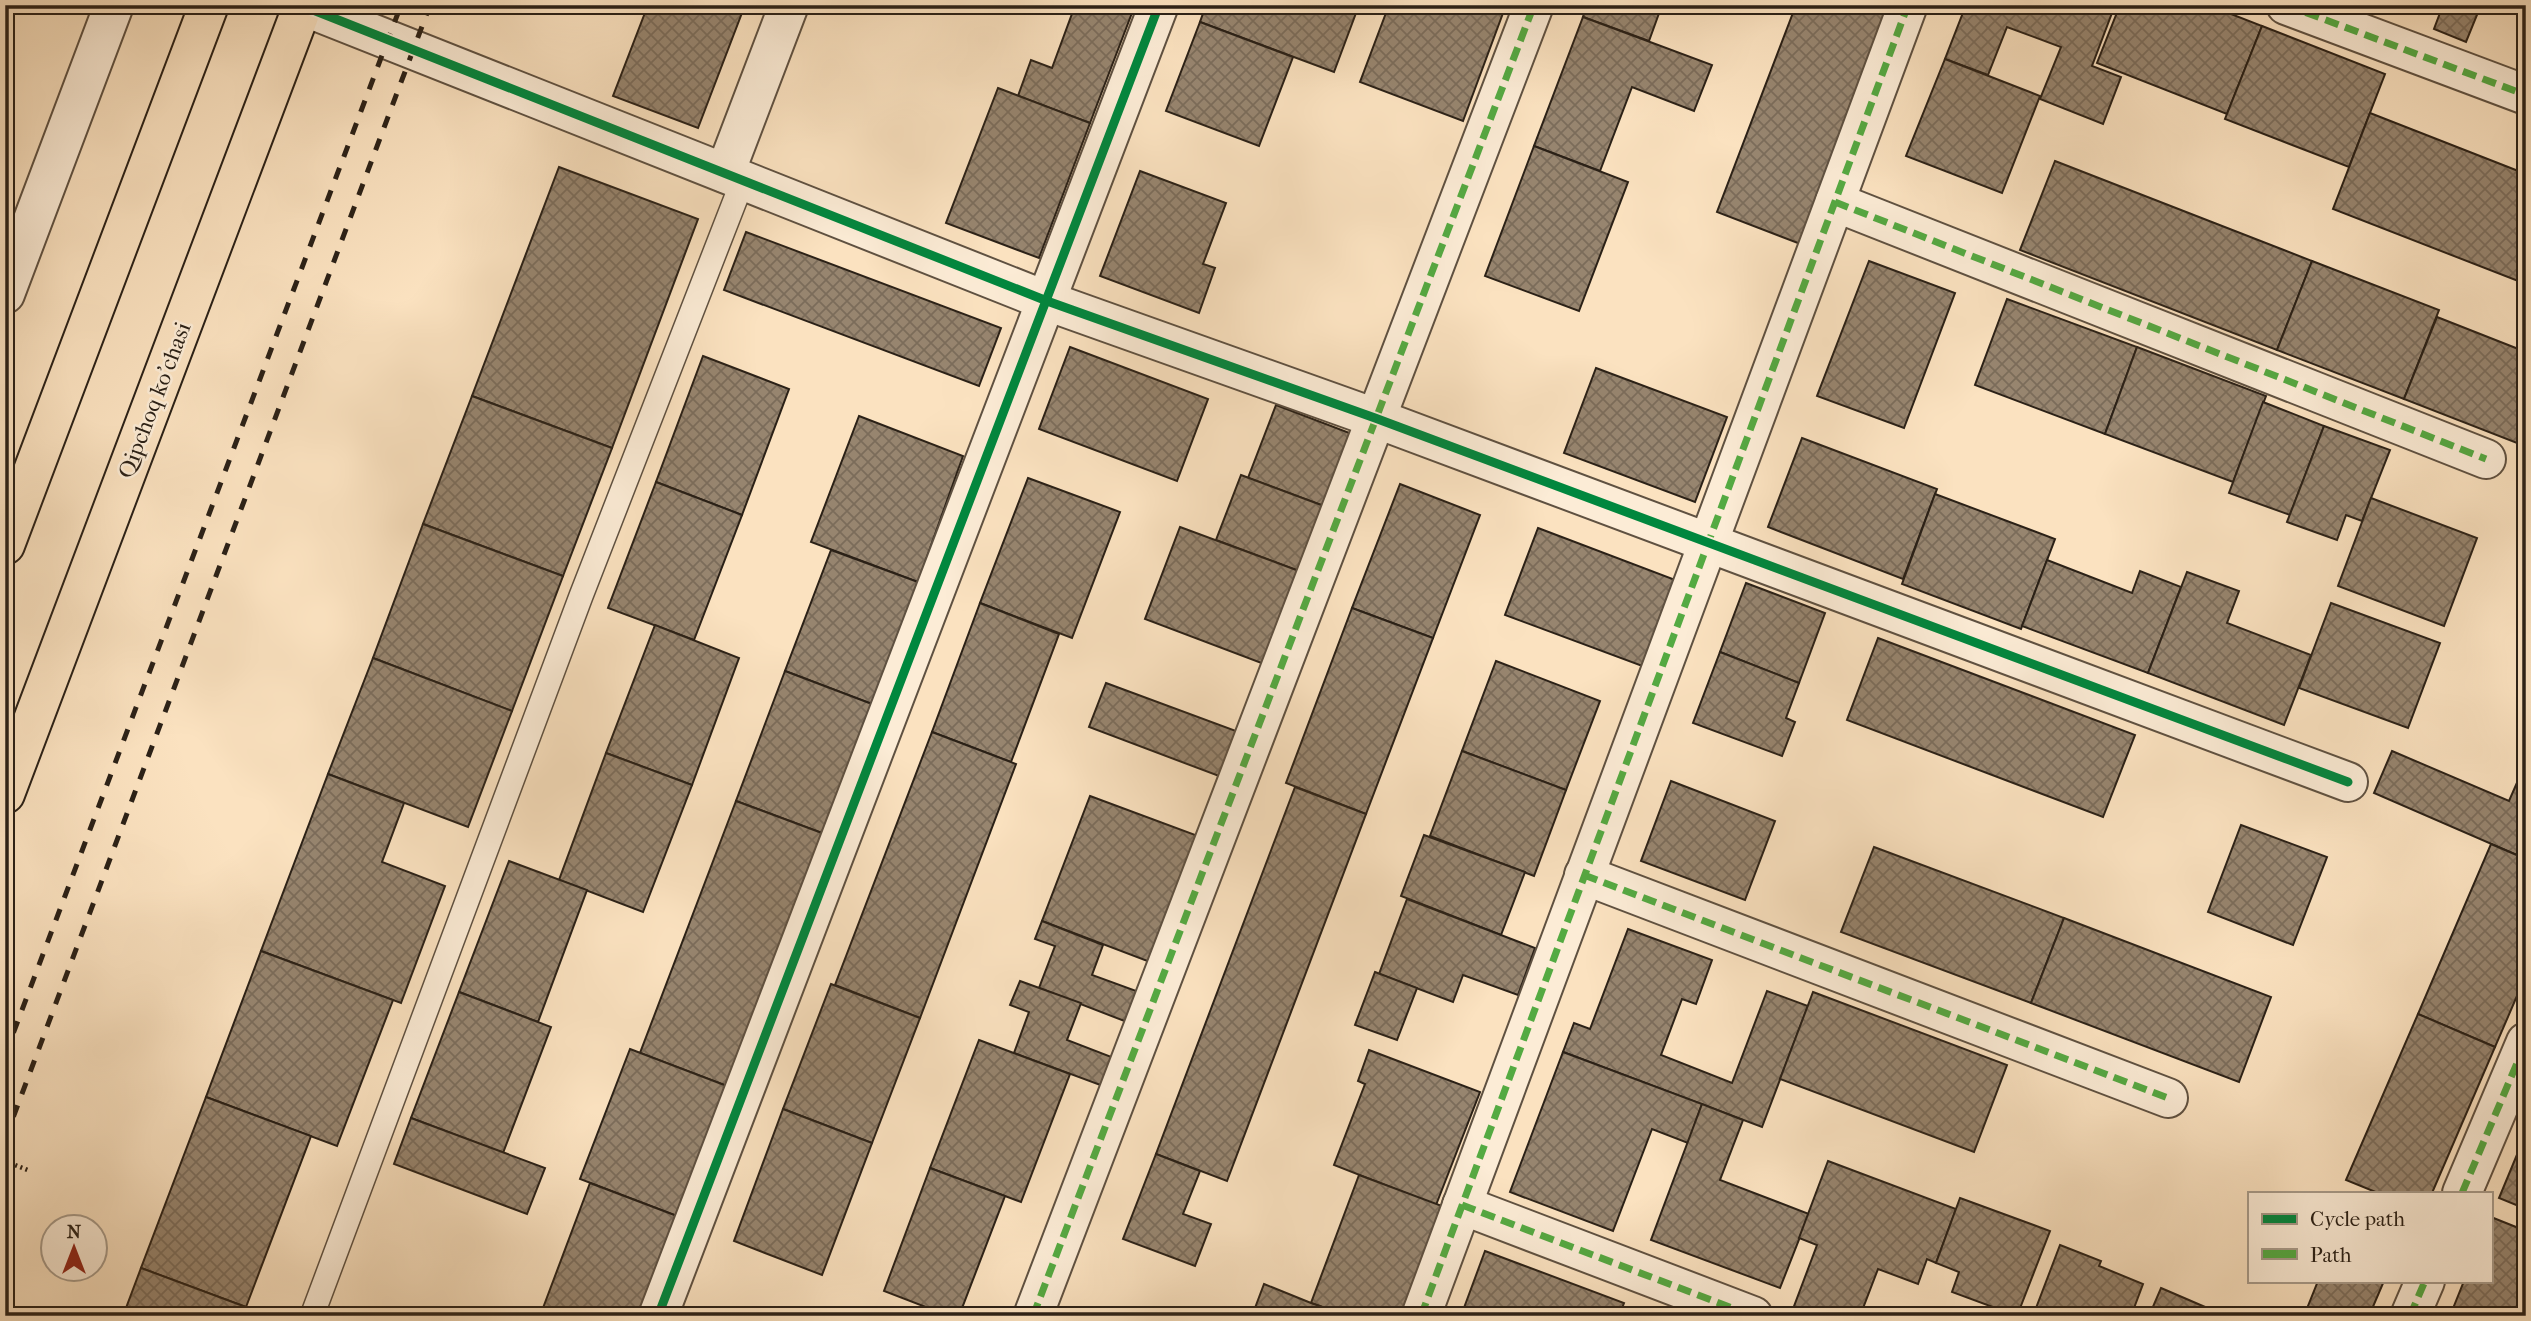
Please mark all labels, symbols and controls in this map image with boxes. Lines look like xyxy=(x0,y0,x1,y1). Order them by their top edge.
street label: Qipchoq ko'chasi xyxy=(112,318,197,482)
legend xyxy=(2248,1192,2492,1282)
text: Cycle path xyxy=(2310,1207,2405,1231)
north arrow xyxy=(38,1212,108,1282)
text: N xyxy=(67,1221,82,1243)
text: Path xyxy=(2310,1243,2352,1267)

